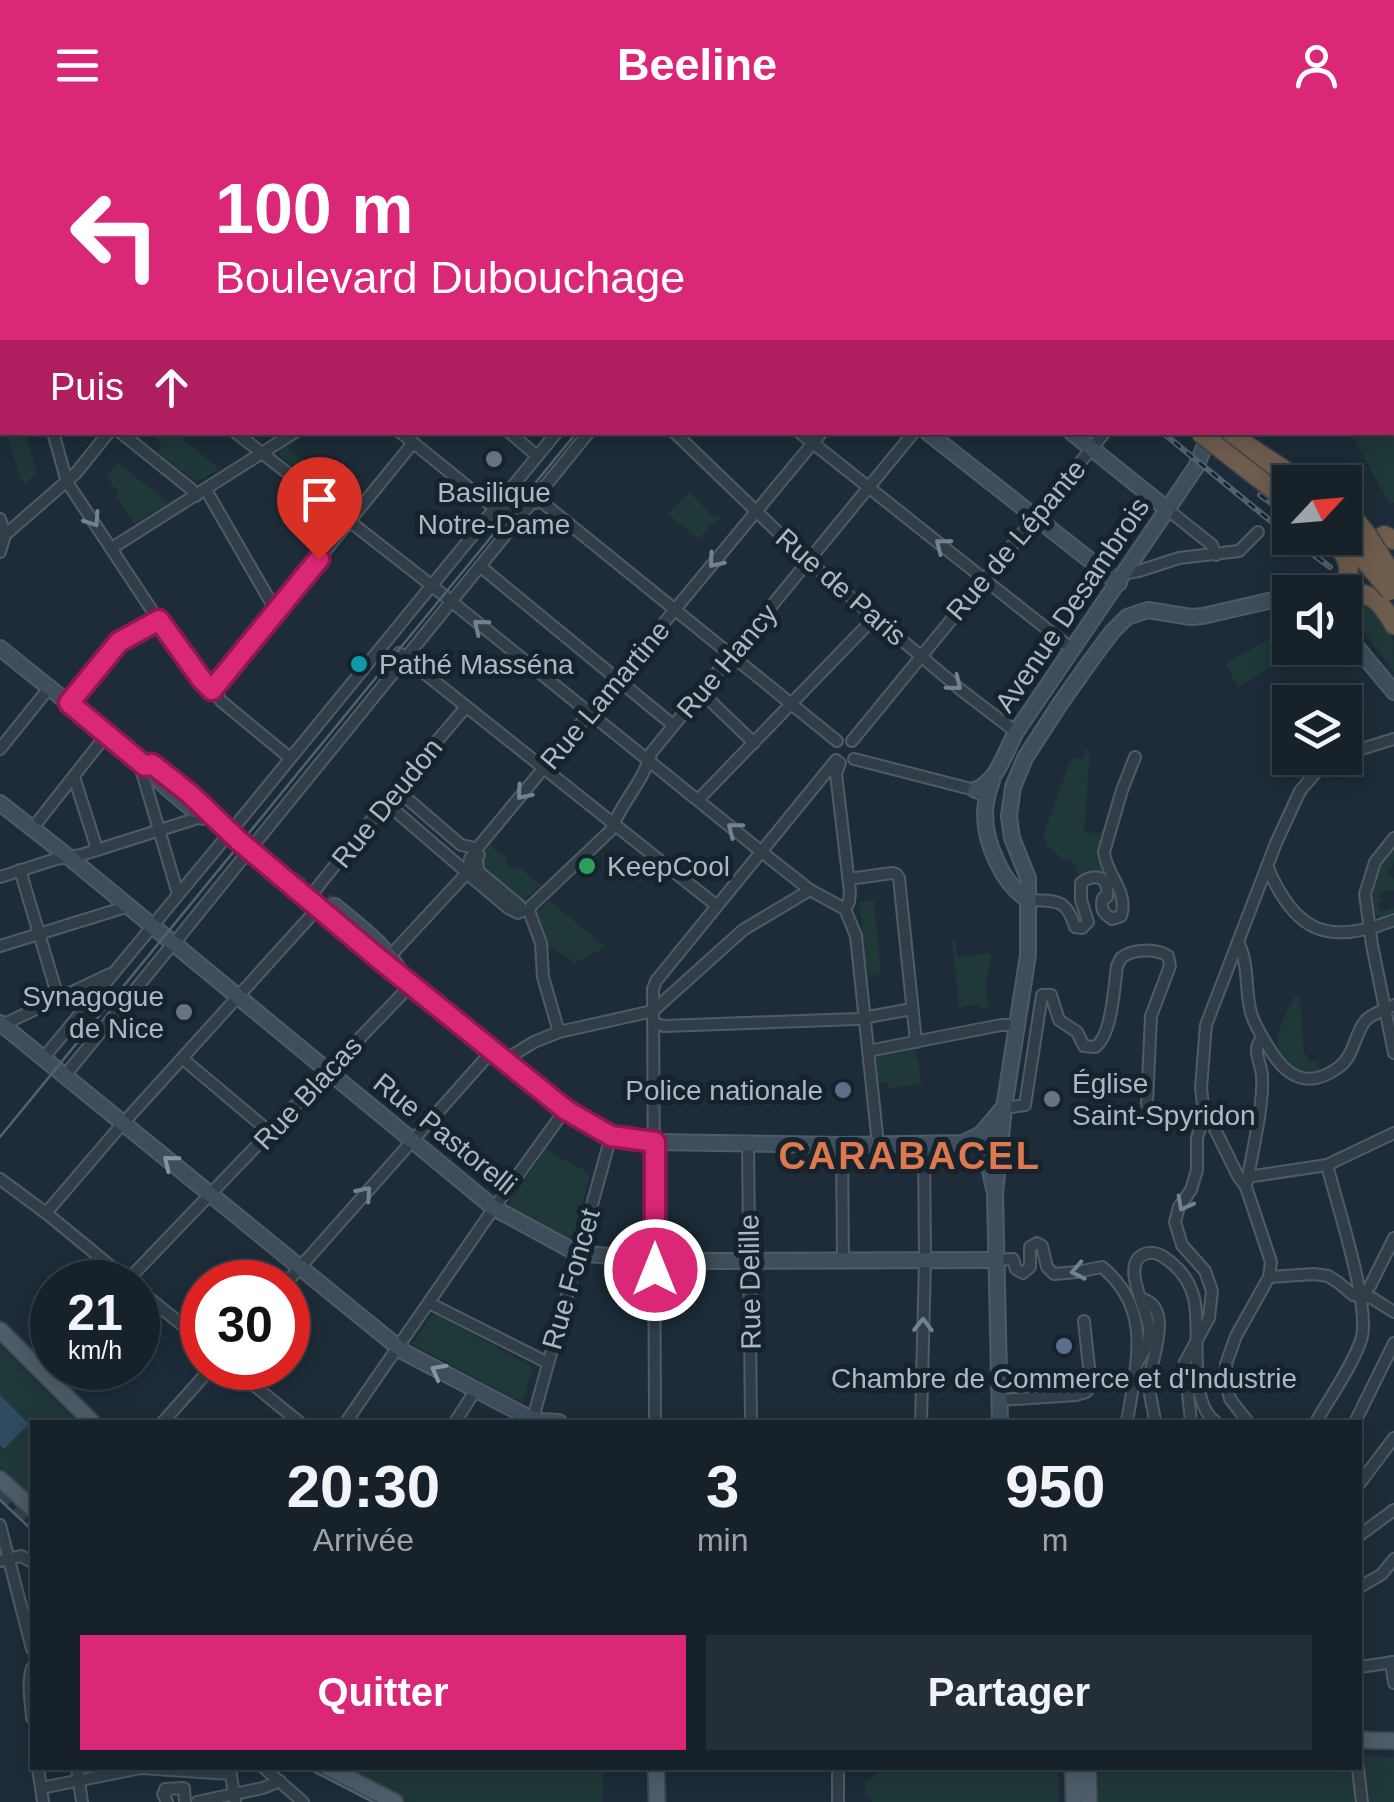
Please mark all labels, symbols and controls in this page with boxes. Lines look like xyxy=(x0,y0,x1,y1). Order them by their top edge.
icon: menu xyxy=(50,38,105,93)
icon: person xyxy=(1289,38,1344,93)
text: Beeline xyxy=(617,39,777,90)
icon: left xyxy=(50,170,180,300)
text: 100 m xyxy=(215,170,413,248)
text: Boulevard Dubouchage xyxy=(215,252,685,303)
icon: ahead xyxy=(144,360,199,415)
text: Puis xyxy=(50,366,124,408)
marker: Basilique Notre-Dame xyxy=(483,448,505,470)
street label: Rue de Lépante xyxy=(940,454,1092,626)
pin xyxy=(277,457,362,560)
north arrow xyxy=(1272,465,1362,555)
map controls xyxy=(1272,465,1362,775)
icon: arrive xyxy=(292,472,347,527)
place label: Basilique Notre-Dame xyxy=(418,477,570,540)
street label: Avenue Desambrois xyxy=(989,492,1155,718)
one-way arrow xyxy=(80,510,99,528)
street label: Rue de Paris xyxy=(770,522,912,652)
one-way arrow xyxy=(935,539,953,556)
one-way arrow xyxy=(709,550,727,568)
button: sound xyxy=(1272,575,1362,665)
street label: Rue Hancy xyxy=(671,598,783,724)
street label: Rue Lamartine xyxy=(534,615,676,775)
one-way arrow xyxy=(473,620,491,638)
place label: Pathé Masséna xyxy=(379,649,574,680)
marker: Pathé Masséna xyxy=(348,653,370,675)
one-way arrow xyxy=(943,672,961,690)
button: layers xyxy=(1272,685,1362,775)
street label: Rue Deudon xyxy=(325,732,449,874)
one-way arrow xyxy=(517,781,535,799)
one-way arrow xyxy=(727,823,745,841)
place label: KeepCool xyxy=(607,851,730,882)
marker: KeepCool xyxy=(576,855,598,877)
place label: Synagogue de Nice xyxy=(22,981,164,1044)
marker: Synagogue de Nice xyxy=(173,1001,195,1023)
street label: Rue Blacas xyxy=(248,1030,368,1156)
street label: Rue Pastorelli xyxy=(368,1067,522,1201)
place label: Église Saint-Spyridon xyxy=(1072,1068,1256,1131)
place label: Police nationale xyxy=(625,1075,823,1106)
marker: Police nationale xyxy=(832,1079,854,1101)
marker: Église Saint-Spyridon xyxy=(1041,1088,1063,1110)
district label: CARABACEL xyxy=(778,1135,1042,1177)
one-way arrow xyxy=(164,1156,182,1174)
one-way arrow xyxy=(353,1186,371,1205)
one-way arrow xyxy=(1177,1194,1196,1212)
street label: Rue Foncet xyxy=(536,1205,606,1353)
street label: Rue Delille xyxy=(733,1214,767,1350)
position arrow xyxy=(603,1218,707,1322)
one-way arrow xyxy=(1070,1259,1087,1280)
speed limit sign: 30 xyxy=(180,1260,310,1390)
text: 21 xyxy=(67,1285,123,1341)
one-way arrow xyxy=(913,1317,934,1333)
marker: Chambre de Commerce et d'Industrie xyxy=(1053,1335,1075,1357)
text: km/h xyxy=(68,1336,122,1364)
place label: Chambre de Commerce et d'Industrie xyxy=(831,1363,1297,1394)
one-way arrow xyxy=(431,1364,449,1383)
text: 20:30 xyxy=(287,1453,440,1520)
text: 3 xyxy=(706,1453,739,1520)
text: 950 xyxy=(1005,1453,1105,1520)
text: Arrivée xyxy=(313,1522,414,1558)
text: min xyxy=(697,1522,748,1558)
text: m xyxy=(1042,1522,1069,1558)
button: Quitter xyxy=(80,1635,686,1750)
button: Partager xyxy=(706,1635,1312,1750)

